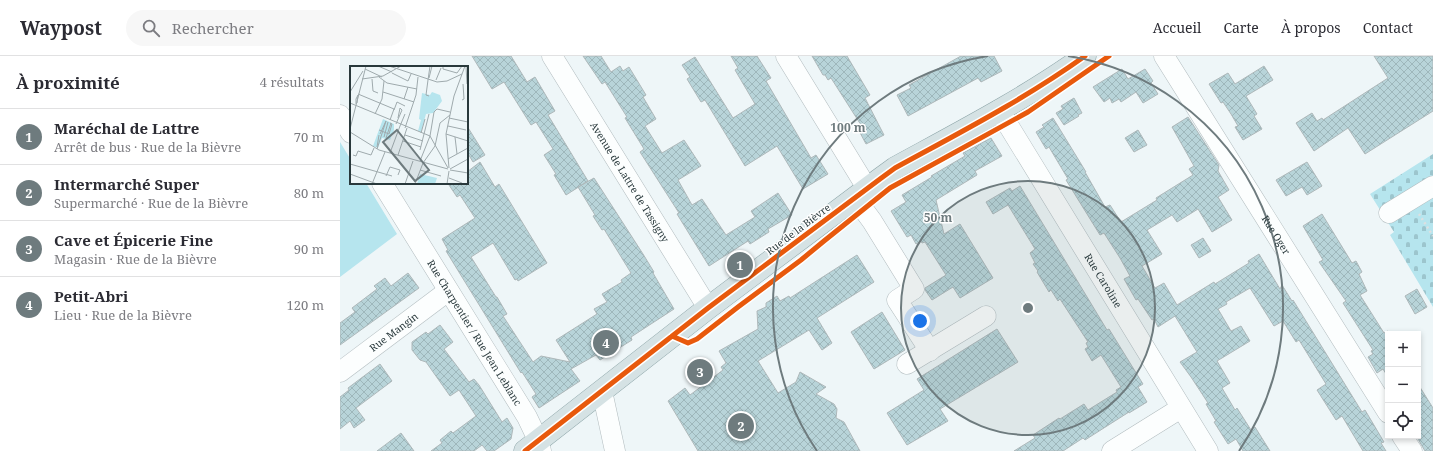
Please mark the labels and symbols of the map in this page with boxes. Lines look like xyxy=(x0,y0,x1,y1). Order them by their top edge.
inset map xyxy=(350,66,468,184)
street label: Avenue de Lattre de Tassigny xyxy=(587,119,673,245)
text: 100 m xyxy=(830,119,866,136)
street label: Rue de la Bièvre xyxy=(763,200,833,258)
text: 50 m xyxy=(924,209,952,226)
street label: Rue Oger xyxy=(1259,212,1294,257)
pin: 1 xyxy=(727,250,753,280)
street label: Rue Caroline xyxy=(1082,251,1125,310)
street label: Rue Charpentier / Rue Jean Leblanc xyxy=(424,257,525,408)
centre of rings xyxy=(1021,301,1035,315)
street label: Rue Mangin xyxy=(366,309,421,355)
your location xyxy=(910,311,930,331)
pin: 4 xyxy=(593,328,619,358)
pin: 3 xyxy=(687,357,713,387)
pin: 2 xyxy=(728,411,754,441)

